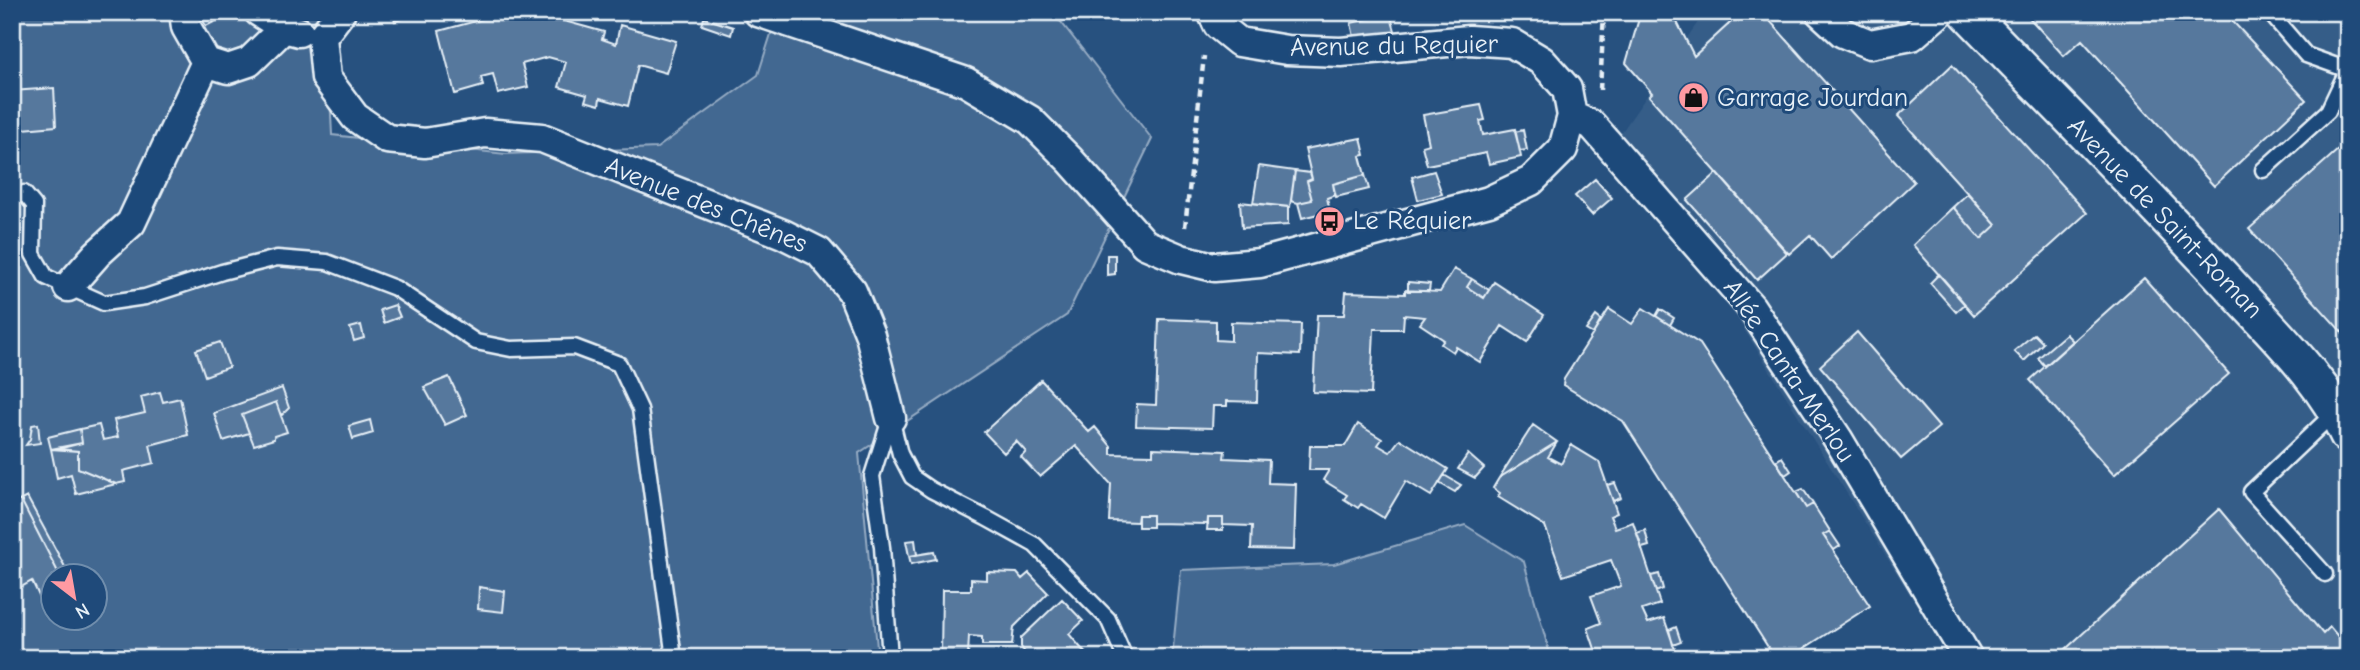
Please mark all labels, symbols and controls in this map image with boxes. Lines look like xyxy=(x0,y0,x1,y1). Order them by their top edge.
street label: Avenue du Requier xyxy=(1290,29,1499,63)
shop icon: Garrage Jourdan xyxy=(1677,81,1711,115)
place label: Garrage Jourdan xyxy=(1717,83,1908,113)
street label: Avenue de Saint-Roman xyxy=(2061,111,2269,325)
street label: Avenue des Chênes xyxy=(601,151,811,259)
bus stop icon: Le Réquier xyxy=(1313,204,1347,238)
place label: Le Réquier xyxy=(1353,206,1472,236)
street label: Allée Canta-Merlou xyxy=(1717,274,1861,468)
north arrow xyxy=(38,562,108,632)
text: N xyxy=(71,598,93,623)

